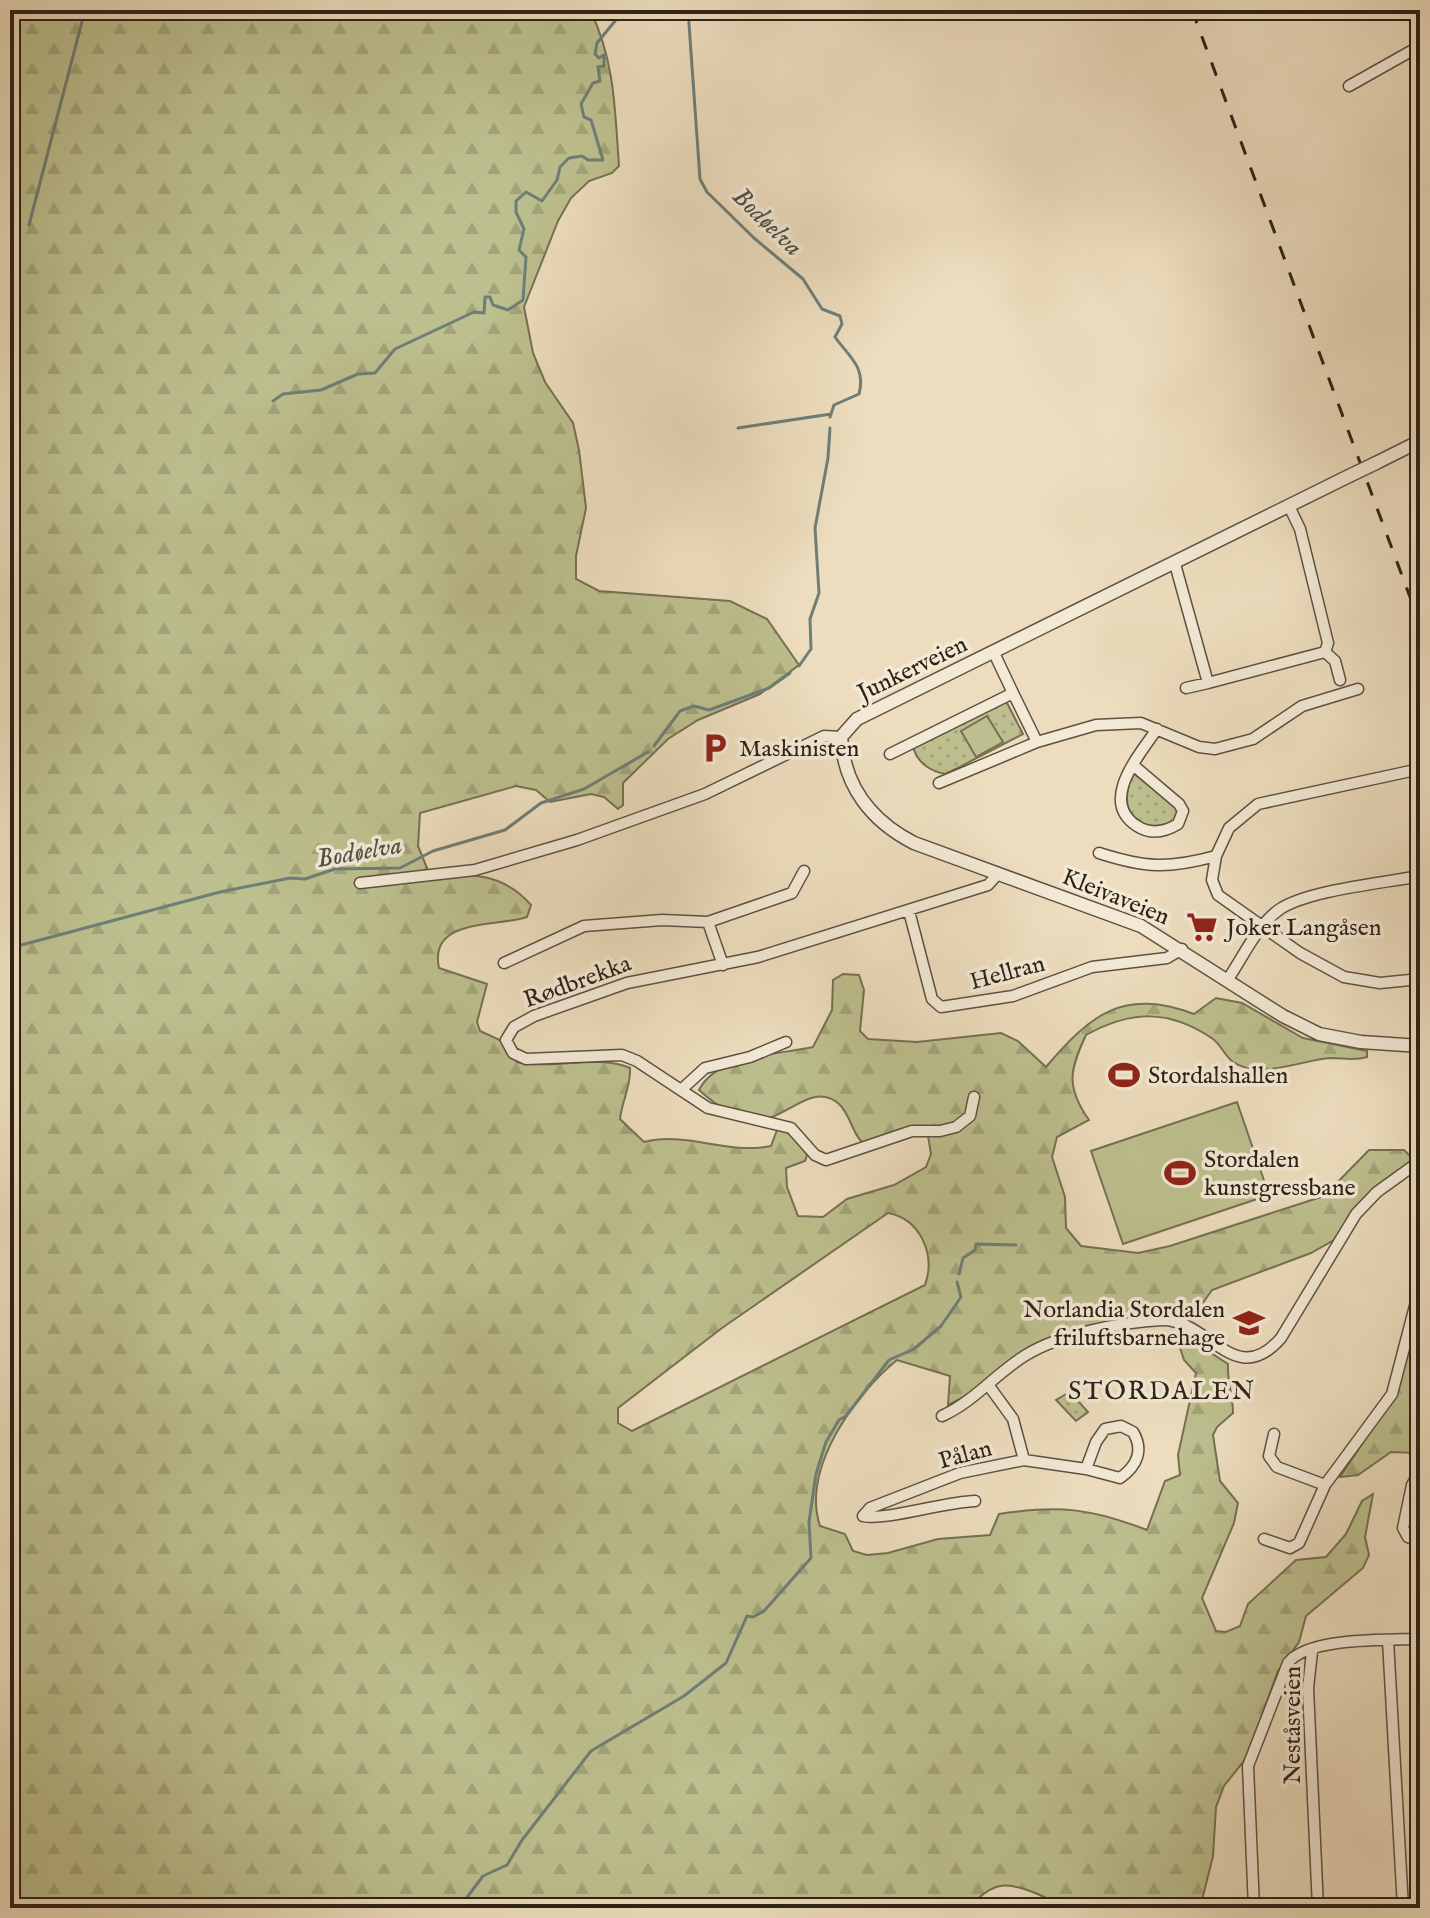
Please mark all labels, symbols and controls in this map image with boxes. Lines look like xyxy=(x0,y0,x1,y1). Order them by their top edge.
water label: Bodøelva xyxy=(725,180,809,264)
street label: Junkerveien xyxy=(850,629,973,711)
parking icon: Maskinisten xyxy=(698,731,732,765)
place label: Maskinisten xyxy=(739,734,860,765)
water label: Bodøelva xyxy=(314,829,404,876)
street label: Kleivaveien xyxy=(1057,862,1174,933)
supermarket icon: Joker Langåsen xyxy=(1185,910,1219,944)
place label: Joker Langåsen xyxy=(1223,913,1382,944)
street label: Rødbrekka xyxy=(519,948,636,1016)
street label: Hellran xyxy=(966,949,1049,998)
sports icon: Stordalshallen xyxy=(1107,1058,1141,1092)
place label: Stordalshallen xyxy=(1148,1061,1289,1092)
place label: Stordalen kunstgressbane xyxy=(1204,1145,1355,1204)
sports icon: Stordalen kunstgressbane xyxy=(1163,1156,1197,1190)
place label: Norlandia Stordalen friluftsbarnehage xyxy=(1023,1295,1225,1354)
school or university icon: Norlandia Stordalen friluftsbarnehage xyxy=(1232,1306,1266,1340)
district label: STORDALEN xyxy=(1068,1375,1256,1408)
street label: Pålan xyxy=(935,1433,996,1477)
street label: Neståsveien xyxy=(1278,1666,1309,1784)

